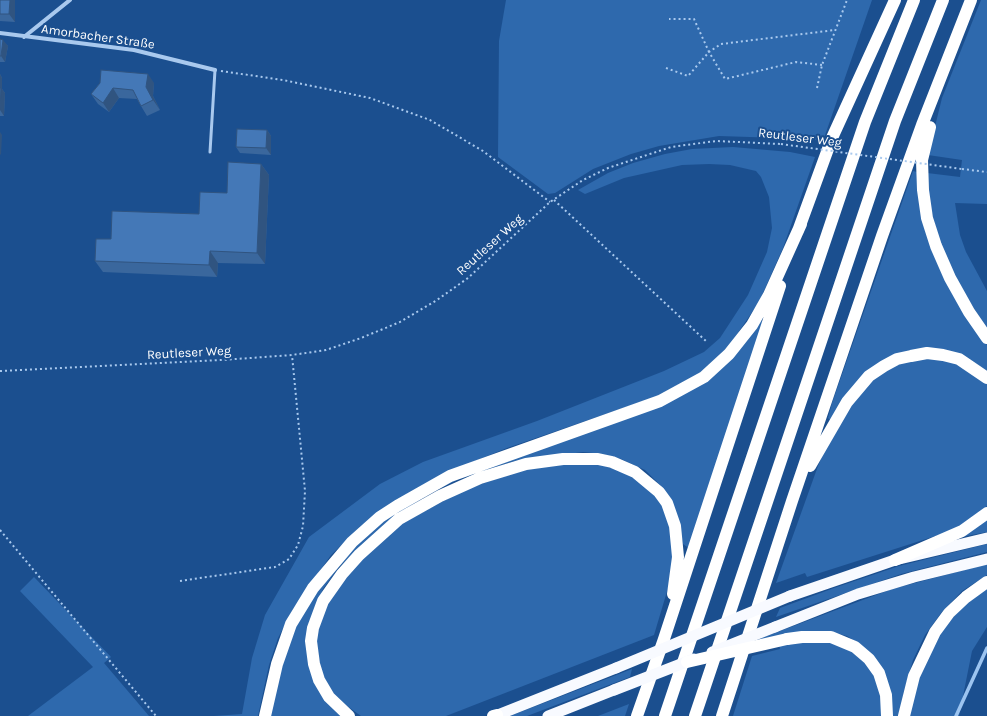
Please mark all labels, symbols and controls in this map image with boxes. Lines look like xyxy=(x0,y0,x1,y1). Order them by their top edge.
street label: Amorbacher Straße xyxy=(40,21,156,53)
street label: Reutleser Weg xyxy=(757,125,843,151)
street label: Reutleser Weg xyxy=(453,211,527,279)
street label: Reutleser Weg xyxy=(147,343,231,363)

